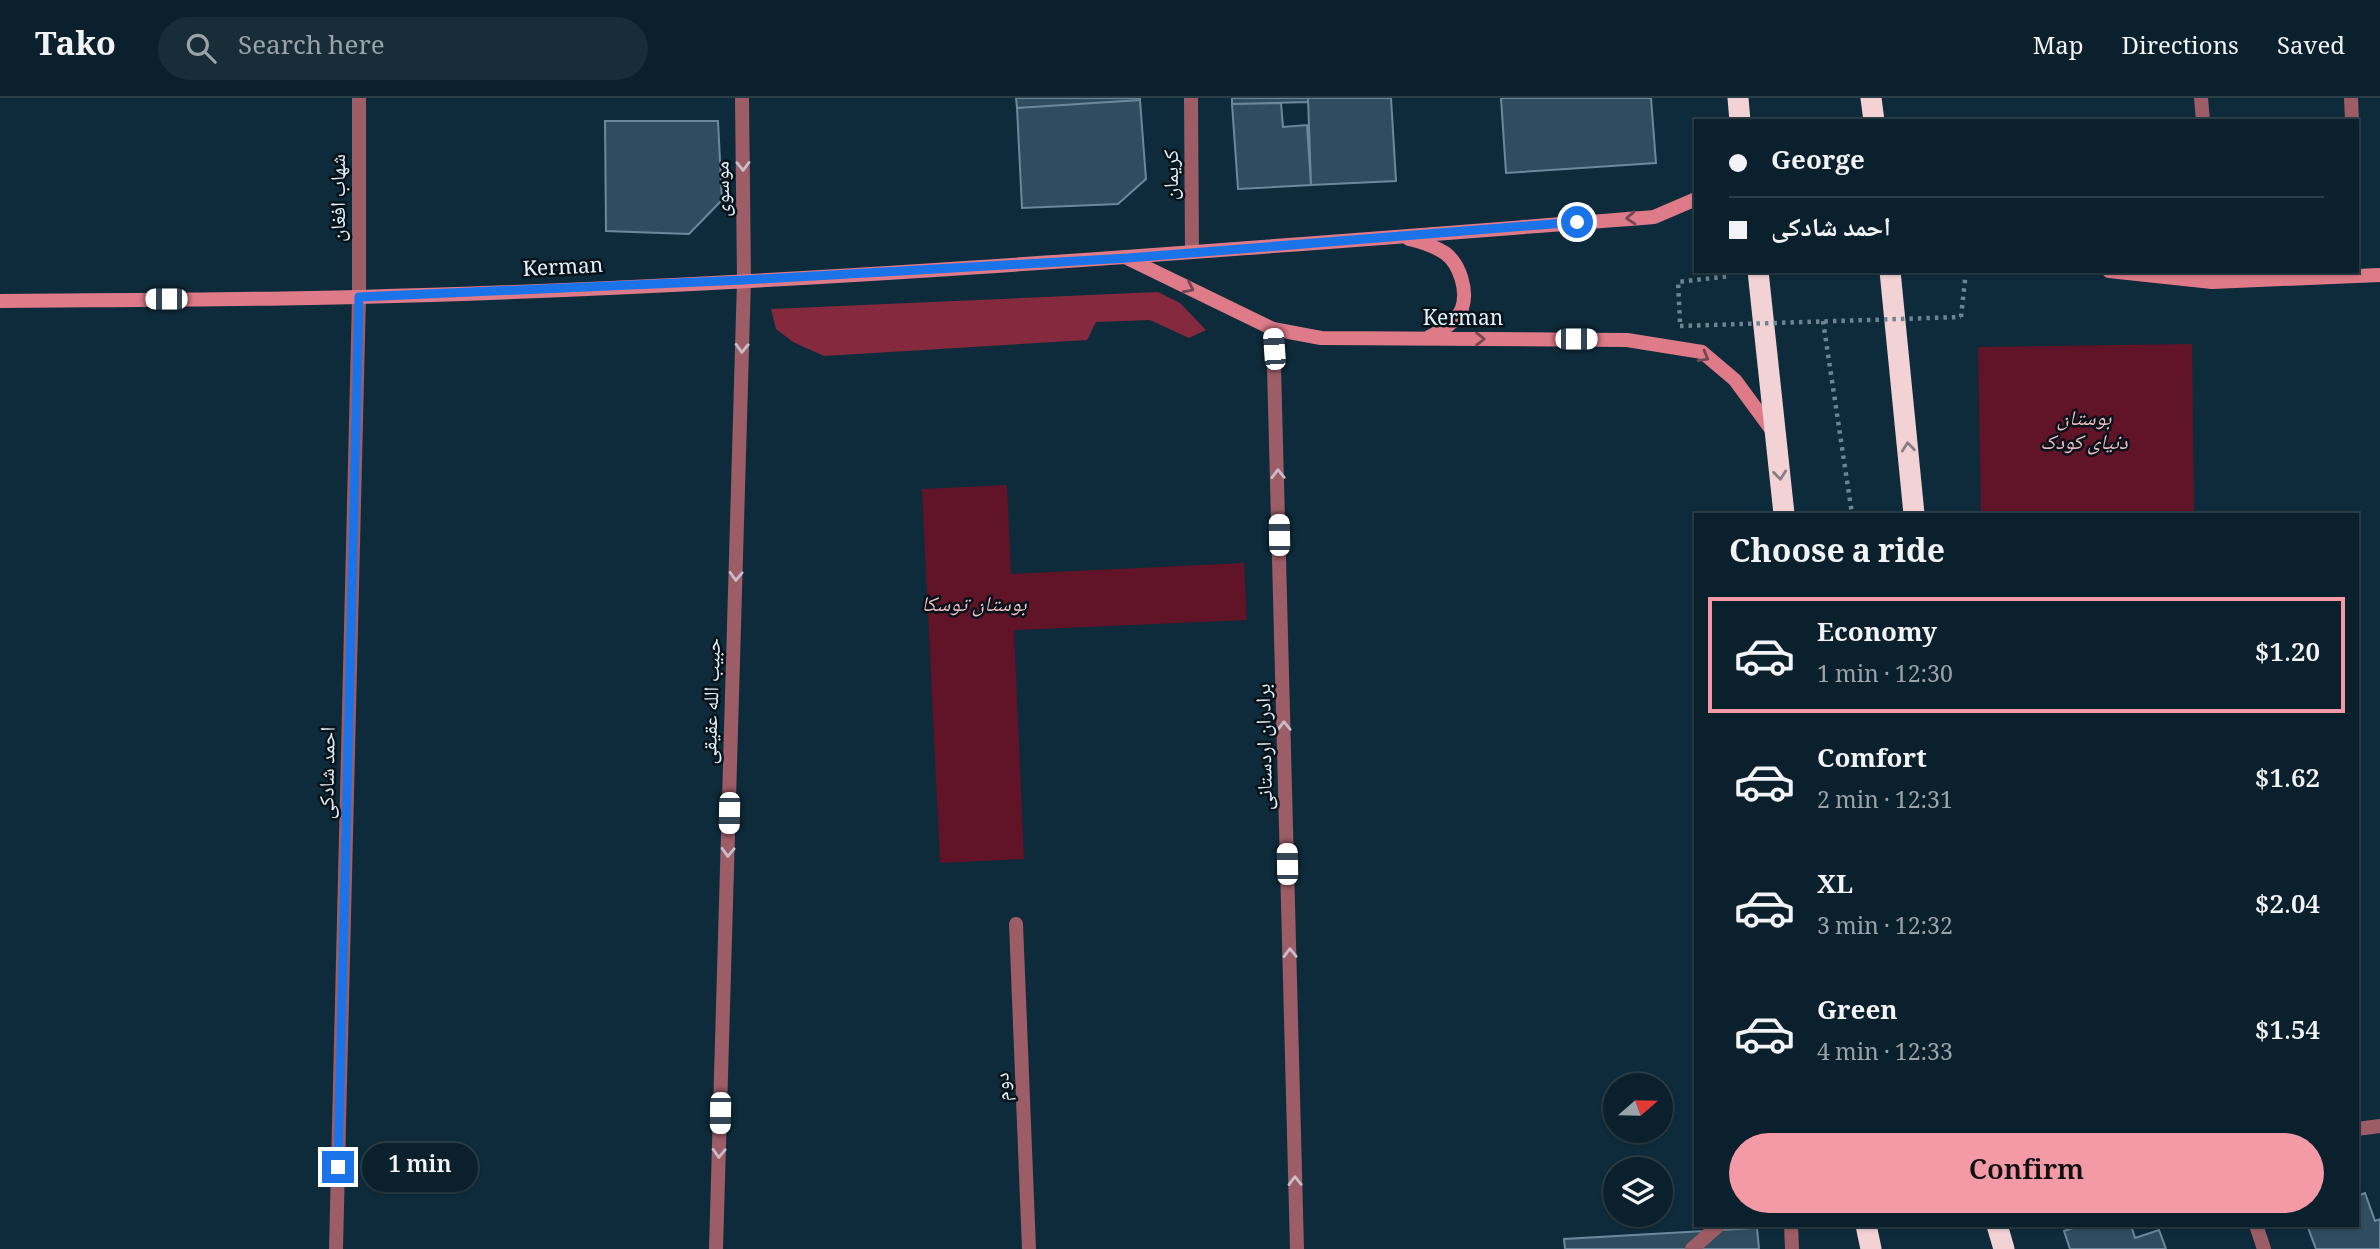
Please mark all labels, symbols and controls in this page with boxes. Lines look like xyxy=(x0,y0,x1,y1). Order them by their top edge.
search box xyxy=(158,17,648,80)
text: Tako xyxy=(35,20,116,76)
text: Search here xyxy=(238,26,385,70)
text: Map xyxy=(2033,28,2084,69)
text: Directions xyxy=(2122,28,2239,69)
text: Saved xyxy=(2277,28,2345,69)
icon: search xyxy=(182,29,220,67)
text: George xyxy=(1771,141,1865,185)
street label: کریمان xyxy=(1156,149,1191,200)
street label: شهاب افغان xyxy=(323,154,358,242)
street label: موسوی xyxy=(707,161,742,217)
one-way arrow xyxy=(735,161,751,172)
route start xyxy=(1561,206,1593,238)
text: احمد شادکی xyxy=(1771,208,1891,252)
one-way arrow xyxy=(1625,210,1636,225)
street label: Kerman xyxy=(522,250,604,289)
one-way arrow xyxy=(1182,280,1194,294)
car xyxy=(146,289,188,310)
street label: Kerman xyxy=(1423,303,1503,338)
car xyxy=(1263,327,1286,371)
car xyxy=(1556,329,1598,350)
one-way arrow xyxy=(1475,331,1485,347)
one-way arrow xyxy=(735,343,750,354)
one-way arrow xyxy=(1697,349,1710,362)
park label: بوستان دنیای کودک xyxy=(2040,403,2128,462)
one-way arrow xyxy=(1900,441,1915,452)
one-way arrow xyxy=(1270,468,1286,479)
one-way arrow xyxy=(1772,469,1787,481)
car xyxy=(1269,514,1290,556)
text: Choose a ride xyxy=(1729,528,1945,582)
one-way arrow xyxy=(728,571,743,582)
park label: بوستان توسکا xyxy=(921,589,1027,624)
text: Economy xyxy=(1817,613,1937,657)
icon: car xyxy=(1733,624,1796,687)
text: $1.20 xyxy=(2255,633,2320,677)
street label: حبیب الله عقیقی xyxy=(694,637,733,765)
text: 1 min · 12:30 xyxy=(1817,657,1953,697)
street label: برادران اردستانی xyxy=(1248,683,1285,811)
one-way arrow xyxy=(1276,720,1292,731)
street label: احمد شادکی xyxy=(311,726,348,820)
text: Comfort xyxy=(1817,739,1927,783)
icon: car xyxy=(1733,750,1796,813)
text: $1.62 xyxy=(2255,759,2320,803)
text: 2 min · 12:31 xyxy=(1817,783,1953,823)
car xyxy=(719,792,740,834)
car xyxy=(1277,843,1298,885)
one-way arrow xyxy=(720,847,735,858)
text: XL xyxy=(1817,865,1853,909)
icon: car xyxy=(1733,876,1796,939)
text: $2.04 xyxy=(2255,885,2320,929)
text: 3 min · 12:32 xyxy=(1817,909,1953,949)
one-way arrow xyxy=(1282,948,1297,959)
text: Green xyxy=(1817,991,1898,1035)
icon: car xyxy=(1733,1002,1796,1065)
text: $1.54 xyxy=(2255,1011,2320,1055)
text: 4 min · 12:33 xyxy=(1817,1035,1953,1075)
street label: دوم xyxy=(987,1072,1022,1102)
north arrow xyxy=(1603,1073,1673,1143)
map controls xyxy=(1603,1073,1673,1227)
car xyxy=(710,1092,731,1134)
button: Confirm xyxy=(1729,1133,2324,1213)
callout: 1 min xyxy=(362,1142,478,1192)
text: 1 min xyxy=(388,1147,452,1187)
one-way arrow xyxy=(711,1148,726,1159)
route end xyxy=(322,1151,354,1183)
button: layers xyxy=(1603,1157,1673,1227)
one-way arrow xyxy=(1288,1175,1303,1186)

